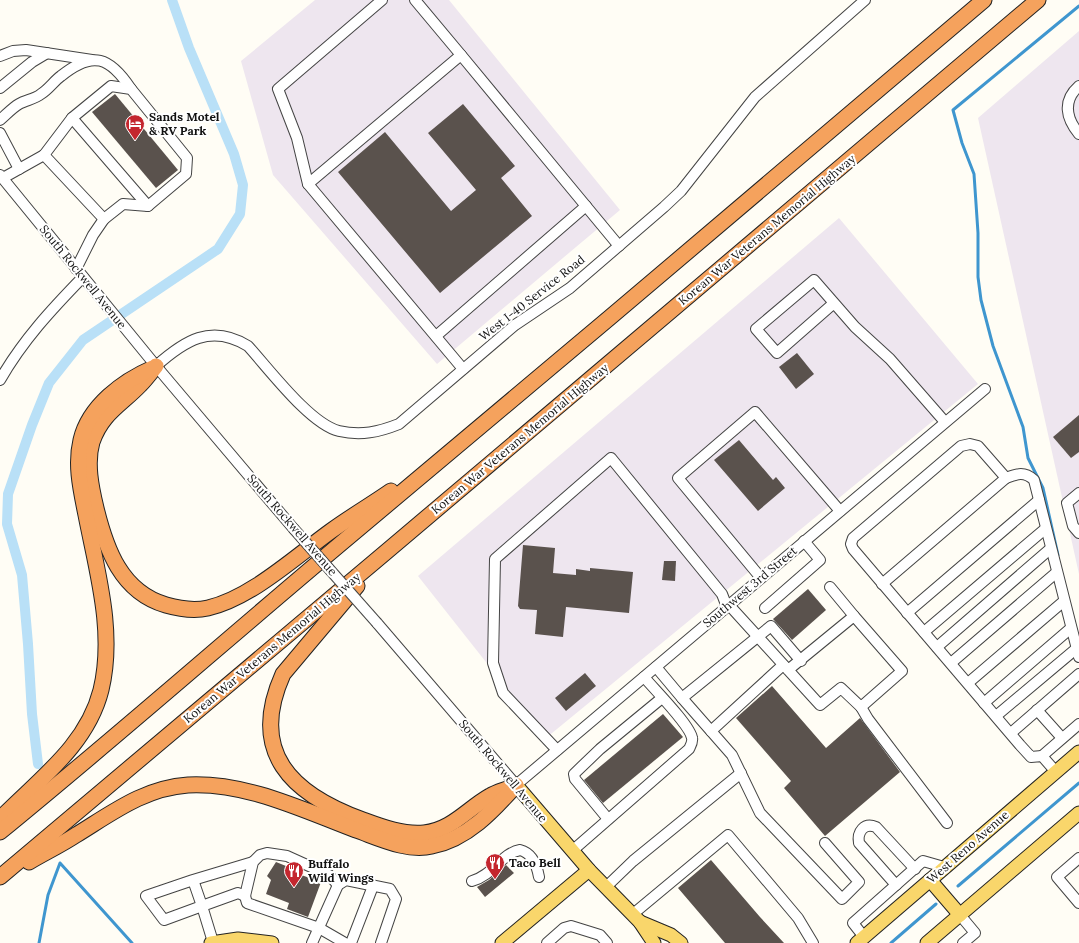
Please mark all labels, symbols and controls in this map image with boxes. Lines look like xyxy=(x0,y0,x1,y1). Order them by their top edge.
place label: Sands Motel & RV Park xyxy=(149,109,220,138)
hotel icon: Sands Motel & RV Park xyxy=(124,113,146,141)
street label: Korean War Veterans Memorial Highway xyxy=(675,151,859,308)
street label: South Rockwell Avenue xyxy=(37,222,130,332)
street label: West I-40 Service Road xyxy=(476,252,588,344)
street label: Korean War Veterans Memorial Highway xyxy=(428,360,612,517)
street label: South Rockwell Avenue xyxy=(244,471,341,579)
street label: Southwest 3rd Street xyxy=(700,543,800,630)
street label: Korean War Veterans Memorial Highway xyxy=(180,569,364,726)
street label: South Rockwell Avenue xyxy=(456,716,551,826)
street label: West Reno Avenue xyxy=(924,807,1012,886)
restaurant icon: Taco Bell xyxy=(484,852,506,880)
place label: Taco Bell xyxy=(509,855,561,870)
place label: Buffalo Wild Wings xyxy=(308,856,374,885)
restaurant icon: Buffalo Wild Wings xyxy=(283,860,305,888)

